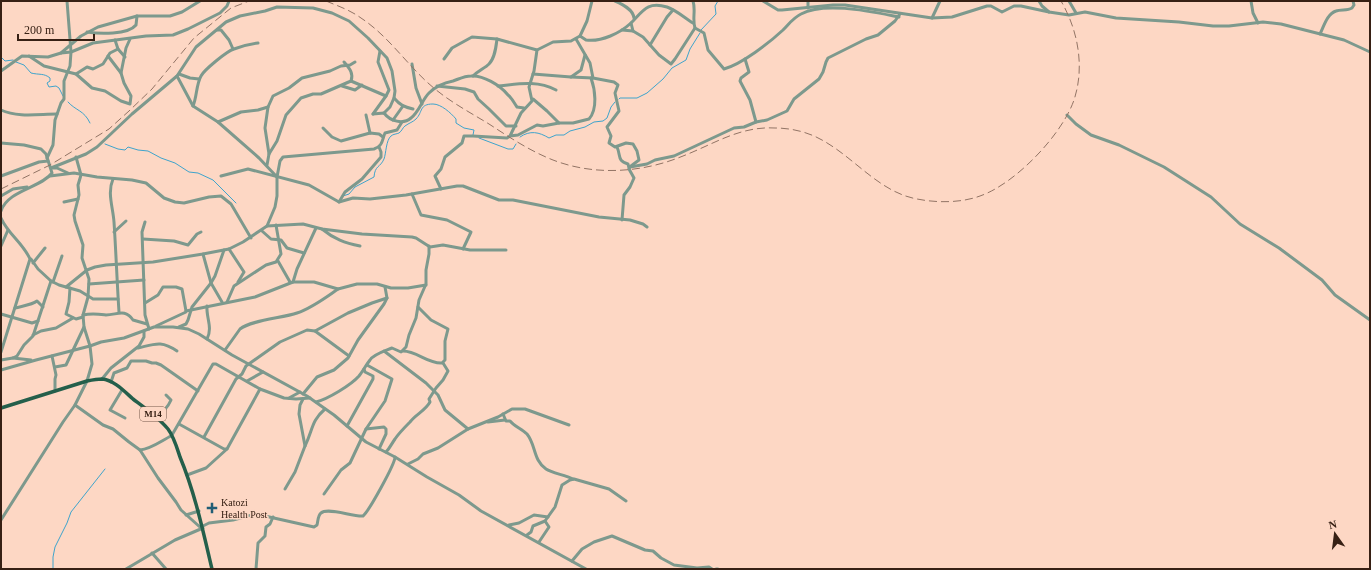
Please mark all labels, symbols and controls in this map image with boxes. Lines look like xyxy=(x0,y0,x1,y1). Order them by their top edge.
scale bar xyxy=(18,16,94,42)
text: 200 m xyxy=(24,23,55,37)
road number: M14 xyxy=(140,407,166,421)
place label: Katozi Health Post xyxy=(221,497,268,520)
marker: Katozi Health Post xyxy=(206,502,218,514)
north arrow xyxy=(1315,514,1355,554)
text: N xyxy=(1327,518,1338,531)

